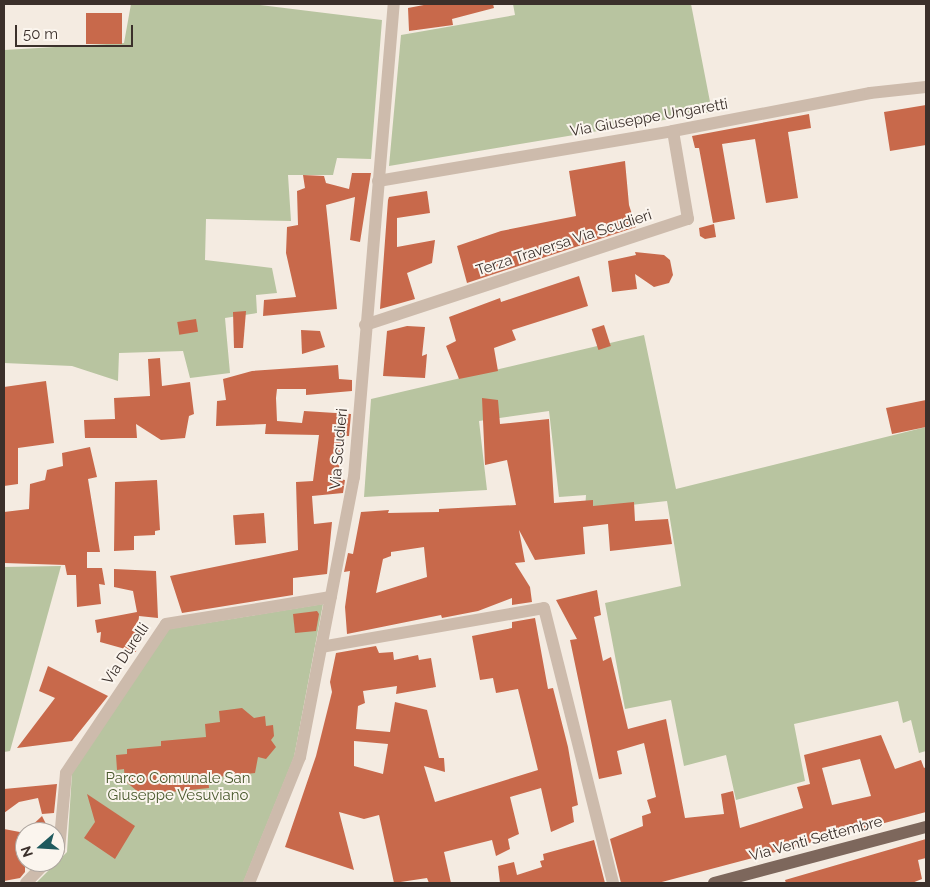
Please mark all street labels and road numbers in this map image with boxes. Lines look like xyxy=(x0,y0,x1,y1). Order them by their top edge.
street label: Via Giuseppe Ungaretti xyxy=(569,95,729,141)
street label: Terza Traversa Via Scudieri xyxy=(473,206,655,280)
street label: Via Scudieri xyxy=(326,408,352,490)
street label: Via Durelli xyxy=(99,620,153,688)
street label: Via Venti Settembre xyxy=(747,812,885,866)

